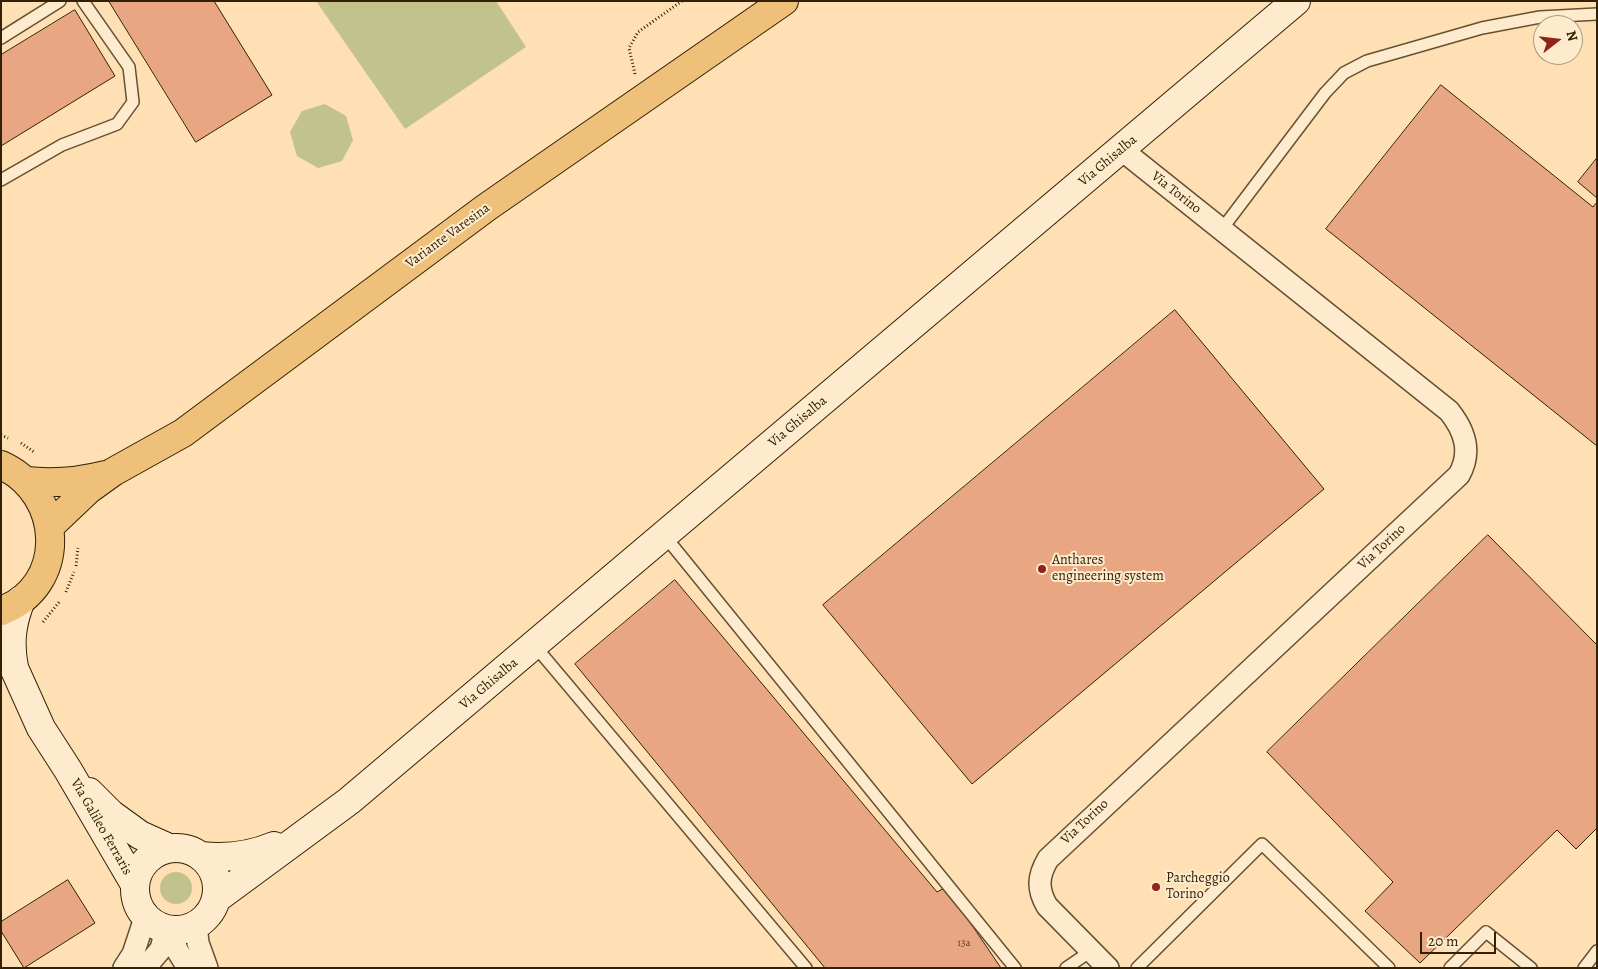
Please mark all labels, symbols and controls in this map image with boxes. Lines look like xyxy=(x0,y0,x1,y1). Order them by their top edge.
north arrow xyxy=(1533,15,1583,65)
text: N xyxy=(1561,28,1582,44)
street label: Via Ghisalba xyxy=(1075,132,1141,190)
street label: Via Torino xyxy=(1148,168,1204,218)
street label: Variante Varesina xyxy=(402,200,494,272)
street label: Via Ghisalba xyxy=(765,393,831,451)
street label: Via Torino xyxy=(1355,521,1409,573)
place label: Anthares engineering system xyxy=(1052,553,1164,586)
marker: Anthares engineering system xyxy=(1036,563,1048,575)
street label: Via Ghisalba xyxy=(456,655,522,713)
street label: Via Galileo Ferraris xyxy=(67,776,135,878)
street label: Via Torino xyxy=(1058,796,1112,848)
place label: Parcheggio Torino xyxy=(1166,871,1230,904)
marker: Parcheggio Torino xyxy=(1150,881,1162,893)
scale bar xyxy=(1423,922,1499,954)
text: 20 m xyxy=(1428,931,1459,951)
house number: 13a xyxy=(957,936,971,950)

